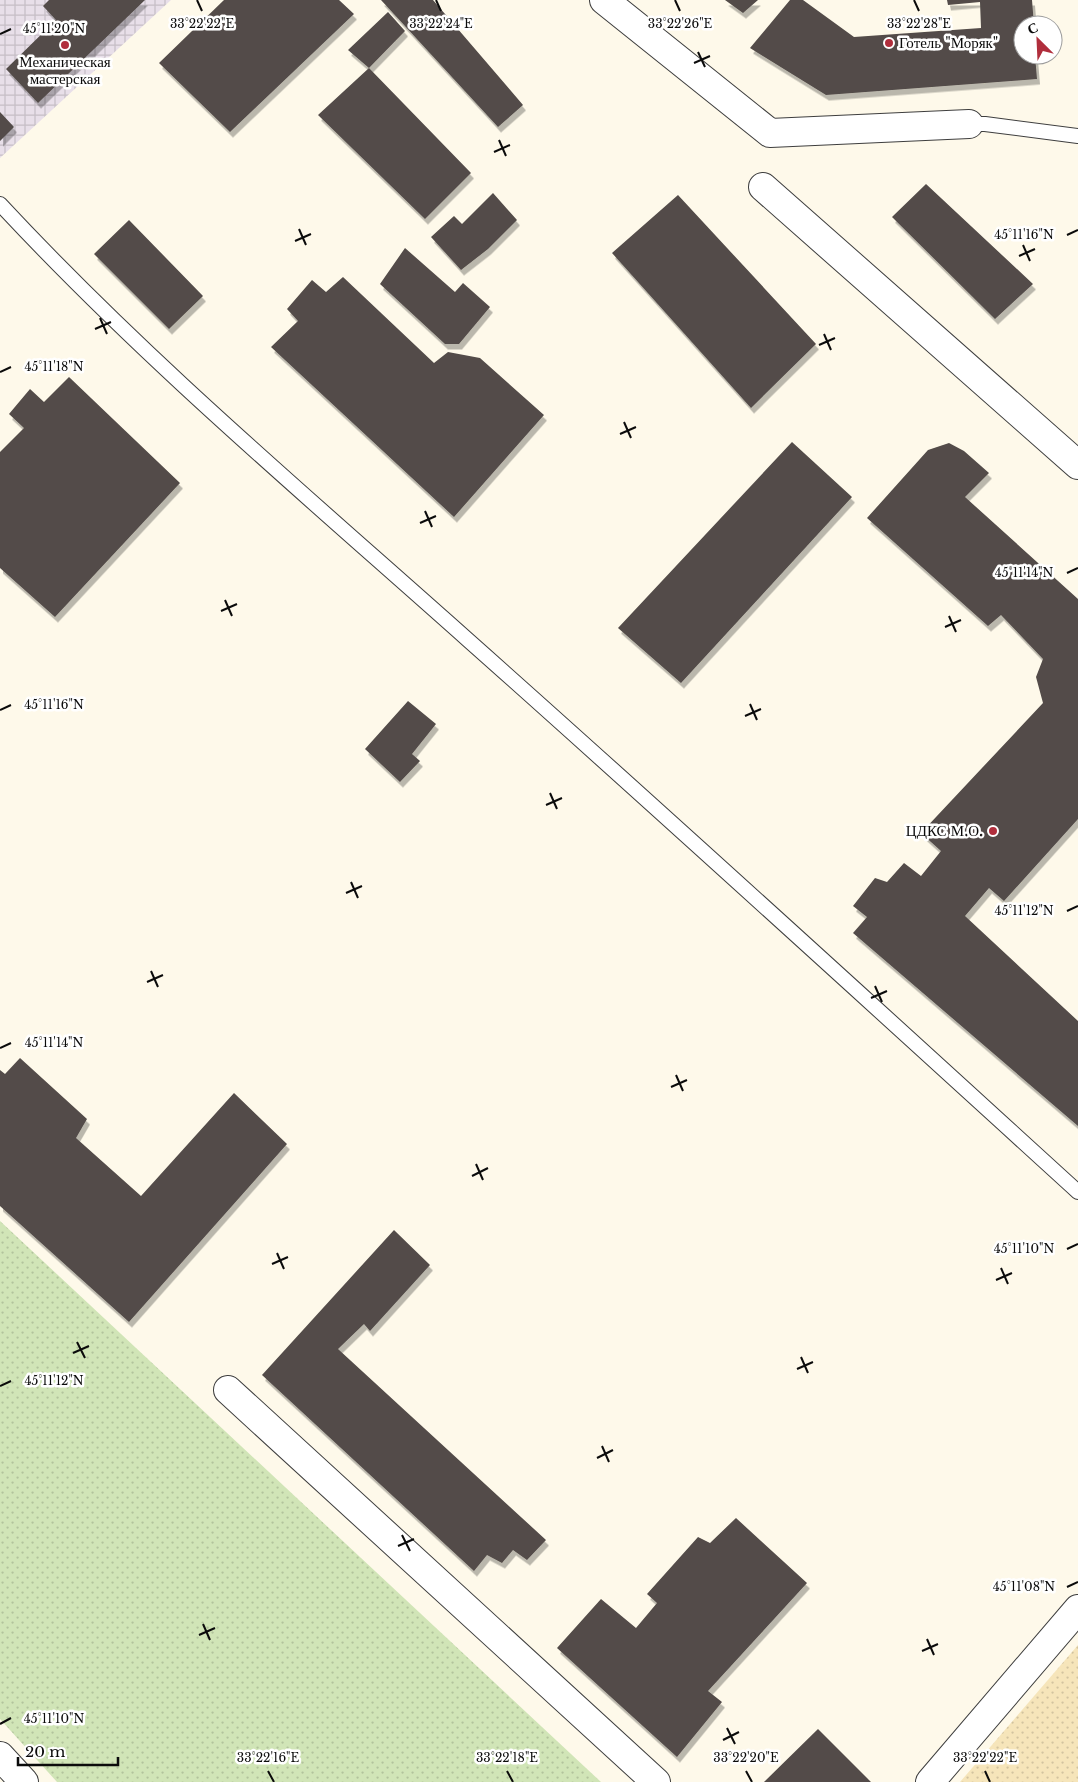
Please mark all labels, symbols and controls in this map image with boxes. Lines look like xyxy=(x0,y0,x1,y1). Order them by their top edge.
north arrow xyxy=(1013,15,1063,65)
text: 33°22'22"E xyxy=(170,16,234,31)
text: 33°22'24"E xyxy=(409,16,473,31)
text: 33°22'26"E xyxy=(648,16,713,31)
text: 33°22'28"E xyxy=(887,16,951,31)
text: С xyxy=(1024,18,1041,38)
text: 45°11'20"N xyxy=(23,21,85,36)
place label: Готель "Моряк" xyxy=(899,33,998,52)
marker: Готель "Моряк" xyxy=(883,37,895,49)
marker: Механическая мастерская xyxy=(59,39,71,51)
place label: Механическая мастерская xyxy=(19,52,111,88)
text: 45°11'16"N xyxy=(994,227,1054,242)
text: 45°11'18"N xyxy=(24,359,84,374)
text: 45°11'14"N xyxy=(995,565,1054,580)
text: 45°11'16"N xyxy=(24,697,84,712)
place label: ЦДКС М.О. xyxy=(906,821,983,840)
marker: ЦДКС М.О. xyxy=(987,825,999,837)
text: 45°11'12"N xyxy=(994,903,1054,918)
text: 45°11'14"N xyxy=(25,1035,84,1050)
text: 45°11'10"N xyxy=(994,1241,1054,1256)
text: 45°11'12"N xyxy=(24,1373,84,1388)
text: 45°11'08"N xyxy=(993,1579,1055,1594)
text: 45°11'10"N xyxy=(24,1711,84,1726)
scale bar xyxy=(18,1734,118,1766)
text: 20 m xyxy=(25,1742,65,1761)
text: 33°22'16"E xyxy=(237,1750,300,1765)
text: 33°22'18"E xyxy=(476,1750,538,1765)
text: 33°22'20"E xyxy=(713,1750,779,1765)
text: 33°22'22"E xyxy=(953,1750,1017,1765)

